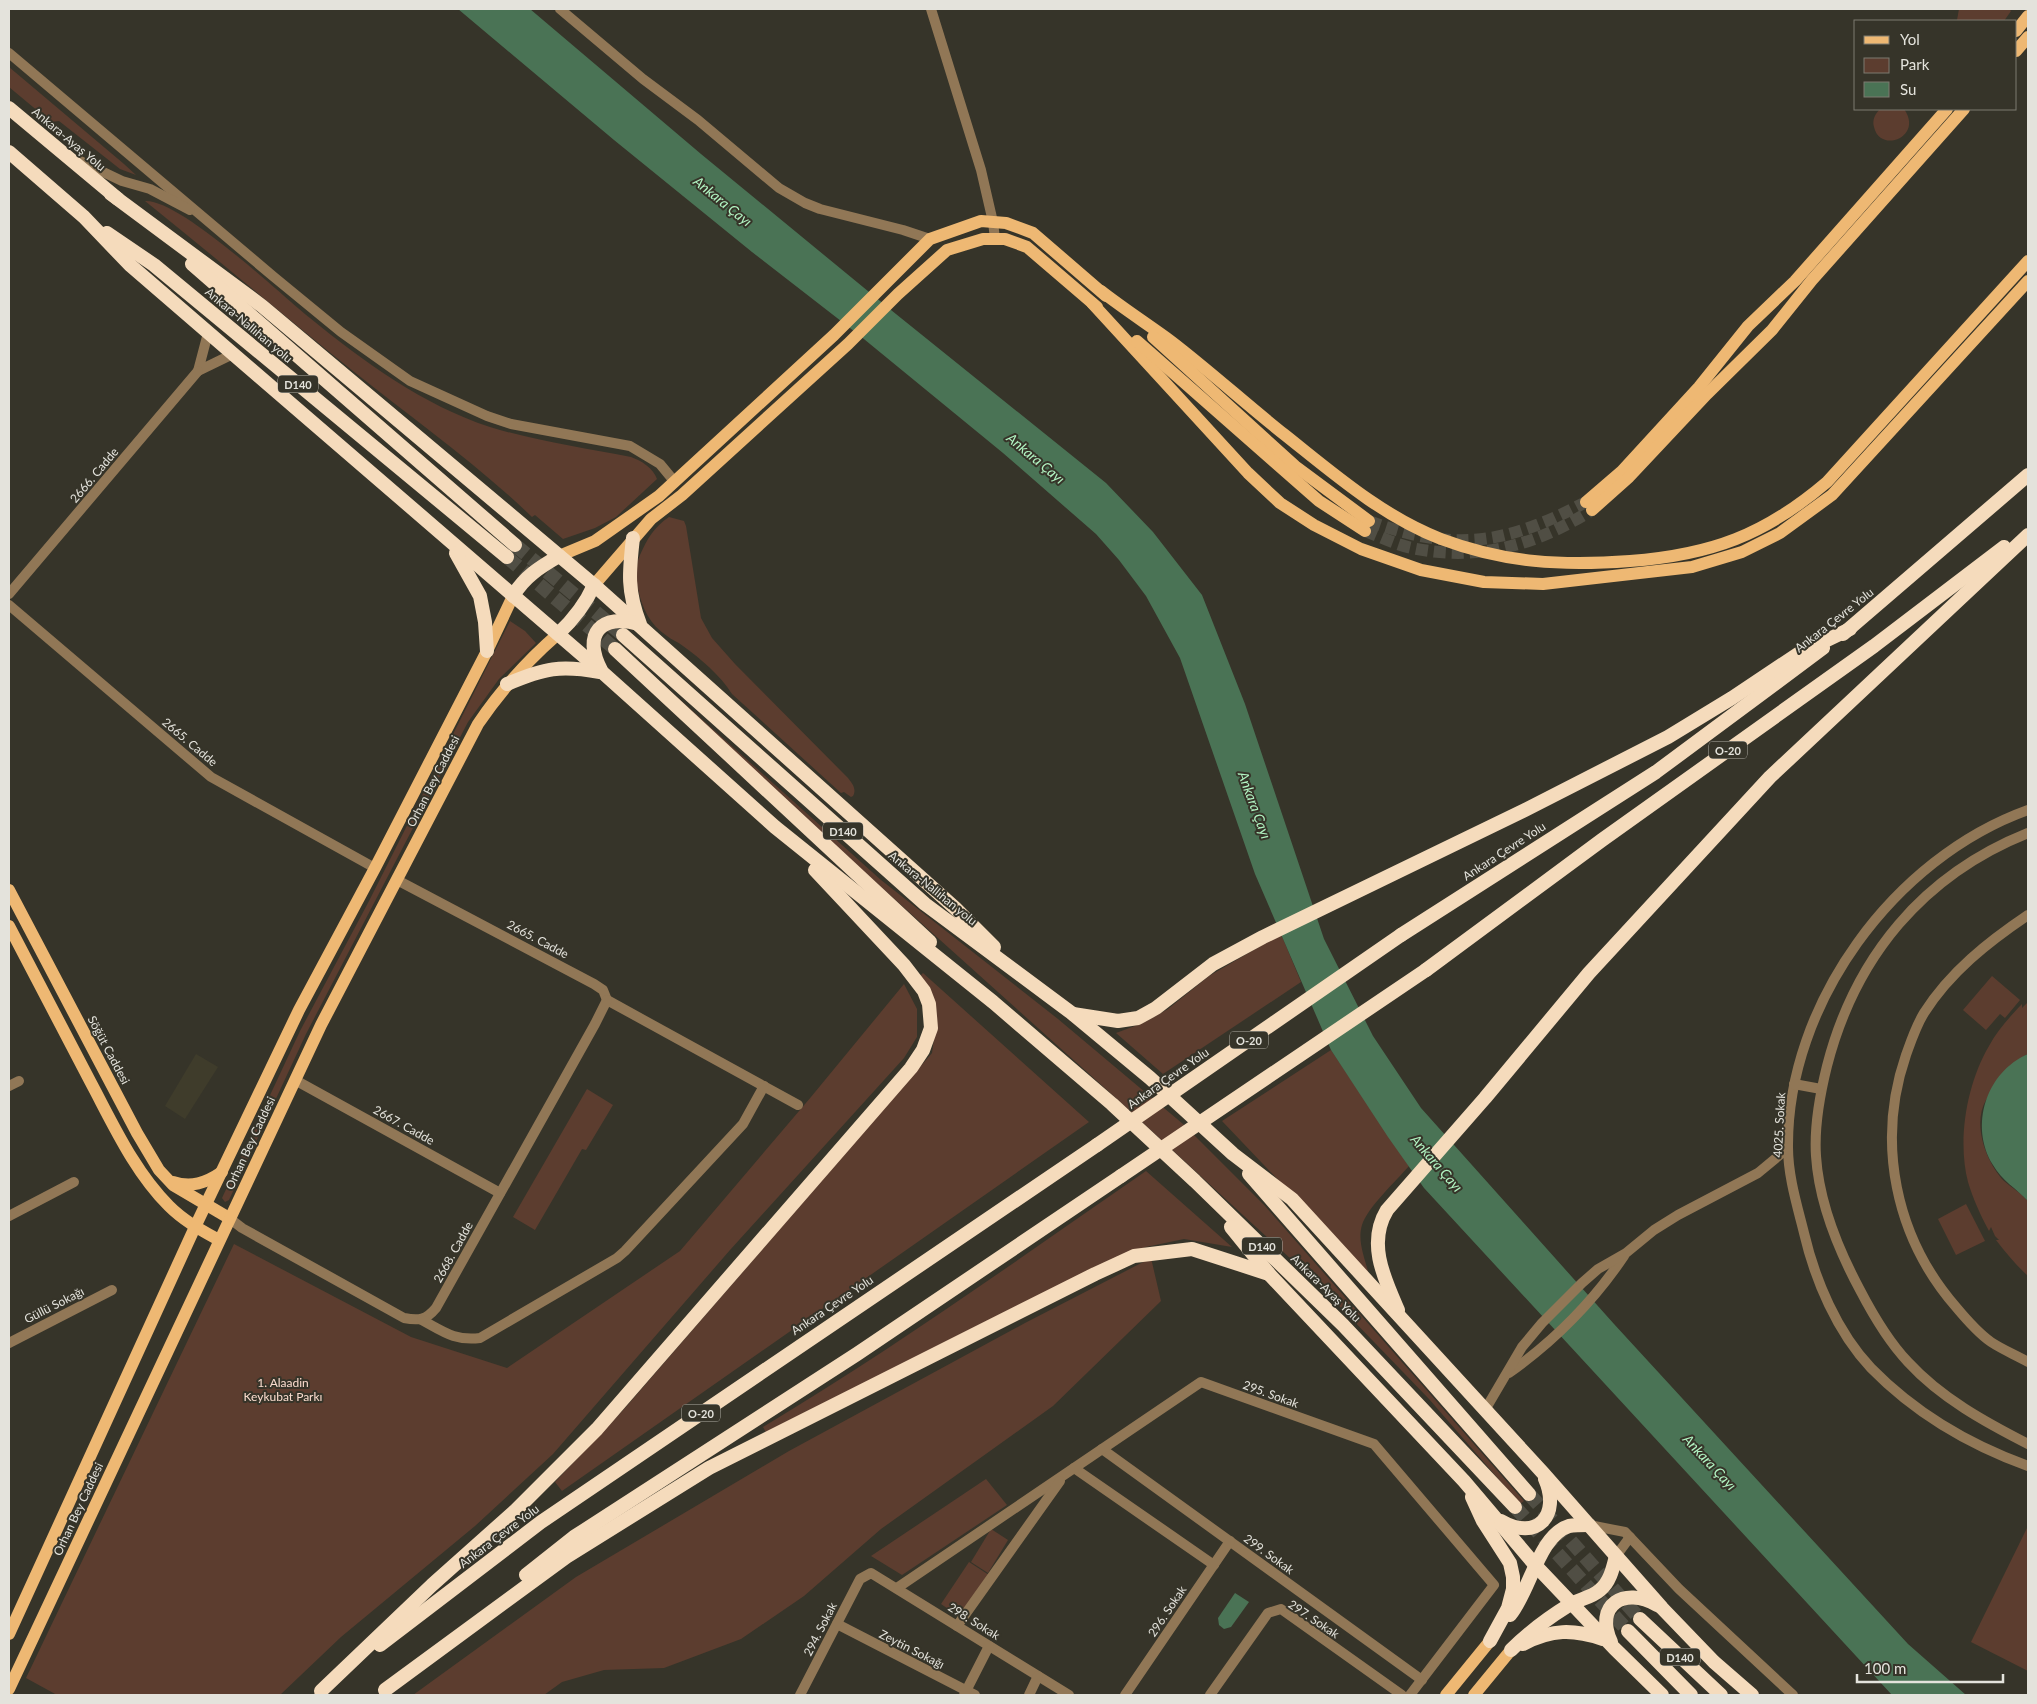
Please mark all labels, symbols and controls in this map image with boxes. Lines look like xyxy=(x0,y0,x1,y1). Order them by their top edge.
legend xyxy=(1854,20,2017,110)
text: Yol xyxy=(1900,30,1920,48)
text: Park xyxy=(1900,55,1930,73)
text: Su xyxy=(1900,80,1916,98)
street label: Ankara-Ayaş Yolu xyxy=(29,104,109,174)
water label: Ankara Çayı xyxy=(690,172,756,230)
street label: Ankara-Nallıhan yolu xyxy=(202,284,296,366)
road number: D140 xyxy=(278,376,318,392)
water label: Ankara Çayı xyxy=(1003,428,1068,487)
street label: 2666. Cadde xyxy=(67,444,121,506)
street label: Ankara Çevre Yolu xyxy=(1792,585,1876,655)
street label: 2665. Cadde xyxy=(159,715,221,769)
street label: Orhan Bey Caddesi xyxy=(403,733,463,829)
road number: O-20 xyxy=(1709,742,1747,758)
water label: Ankara Çayı xyxy=(1235,768,1275,841)
street label: Ankara Çevre Yolu xyxy=(1460,819,1548,883)
road number: D140 xyxy=(823,822,863,839)
street label: Ankara-Nallıhan yolu xyxy=(886,848,980,928)
street label: 2665. Cadde xyxy=(505,917,571,961)
street label: Söğüt Caddesi xyxy=(85,1013,133,1087)
road number: O-20 xyxy=(1230,1032,1268,1048)
street label: Ankara Çevre Yolu xyxy=(1124,1044,1212,1112)
street label: 4025. Sokak xyxy=(1770,1091,1788,1158)
street label: Orhan Bey Caddesi xyxy=(222,1094,278,1192)
street label: 2667. Cadde xyxy=(371,1102,437,1148)
water label: Ankara Çayı xyxy=(1407,1130,1466,1195)
street label: 2668. Cadde xyxy=(430,1219,476,1285)
road number: D140 xyxy=(1242,1238,1282,1254)
street label: Ankara-Ayaş Yolu xyxy=(1288,1251,1364,1325)
street label: Ankara Çevre Yolu xyxy=(788,1272,876,1338)
street label: Güllü Sokağı xyxy=(22,1284,86,1326)
park label: 1. Alaadin Keykubat Parkı xyxy=(244,1375,322,1404)
street label: 295. Sokak xyxy=(1241,1377,1302,1411)
road number: O-20 xyxy=(682,1405,720,1422)
water label: Ankara Çayı xyxy=(1679,1430,1740,1494)
street label: Orhan Bey Caddesi xyxy=(50,1460,106,1558)
street label: Ankara Çevre Yolu xyxy=(456,1501,542,1571)
street label: 299. Sokak xyxy=(1241,1531,1298,1578)
street label: 296. Sokak xyxy=(1145,1582,1190,1639)
street label: 297. Sokak xyxy=(1286,1597,1343,1642)
street label: 294. Sokak xyxy=(800,1599,840,1658)
street label: 298. Sokak xyxy=(945,1599,1003,1643)
street label: Zeytin Sokağı xyxy=(877,1626,947,1672)
road number: D140 xyxy=(1660,1648,1700,1665)
scale bar xyxy=(1857,1652,2003,1684)
text: 100 m xyxy=(1864,1659,1906,1677)

